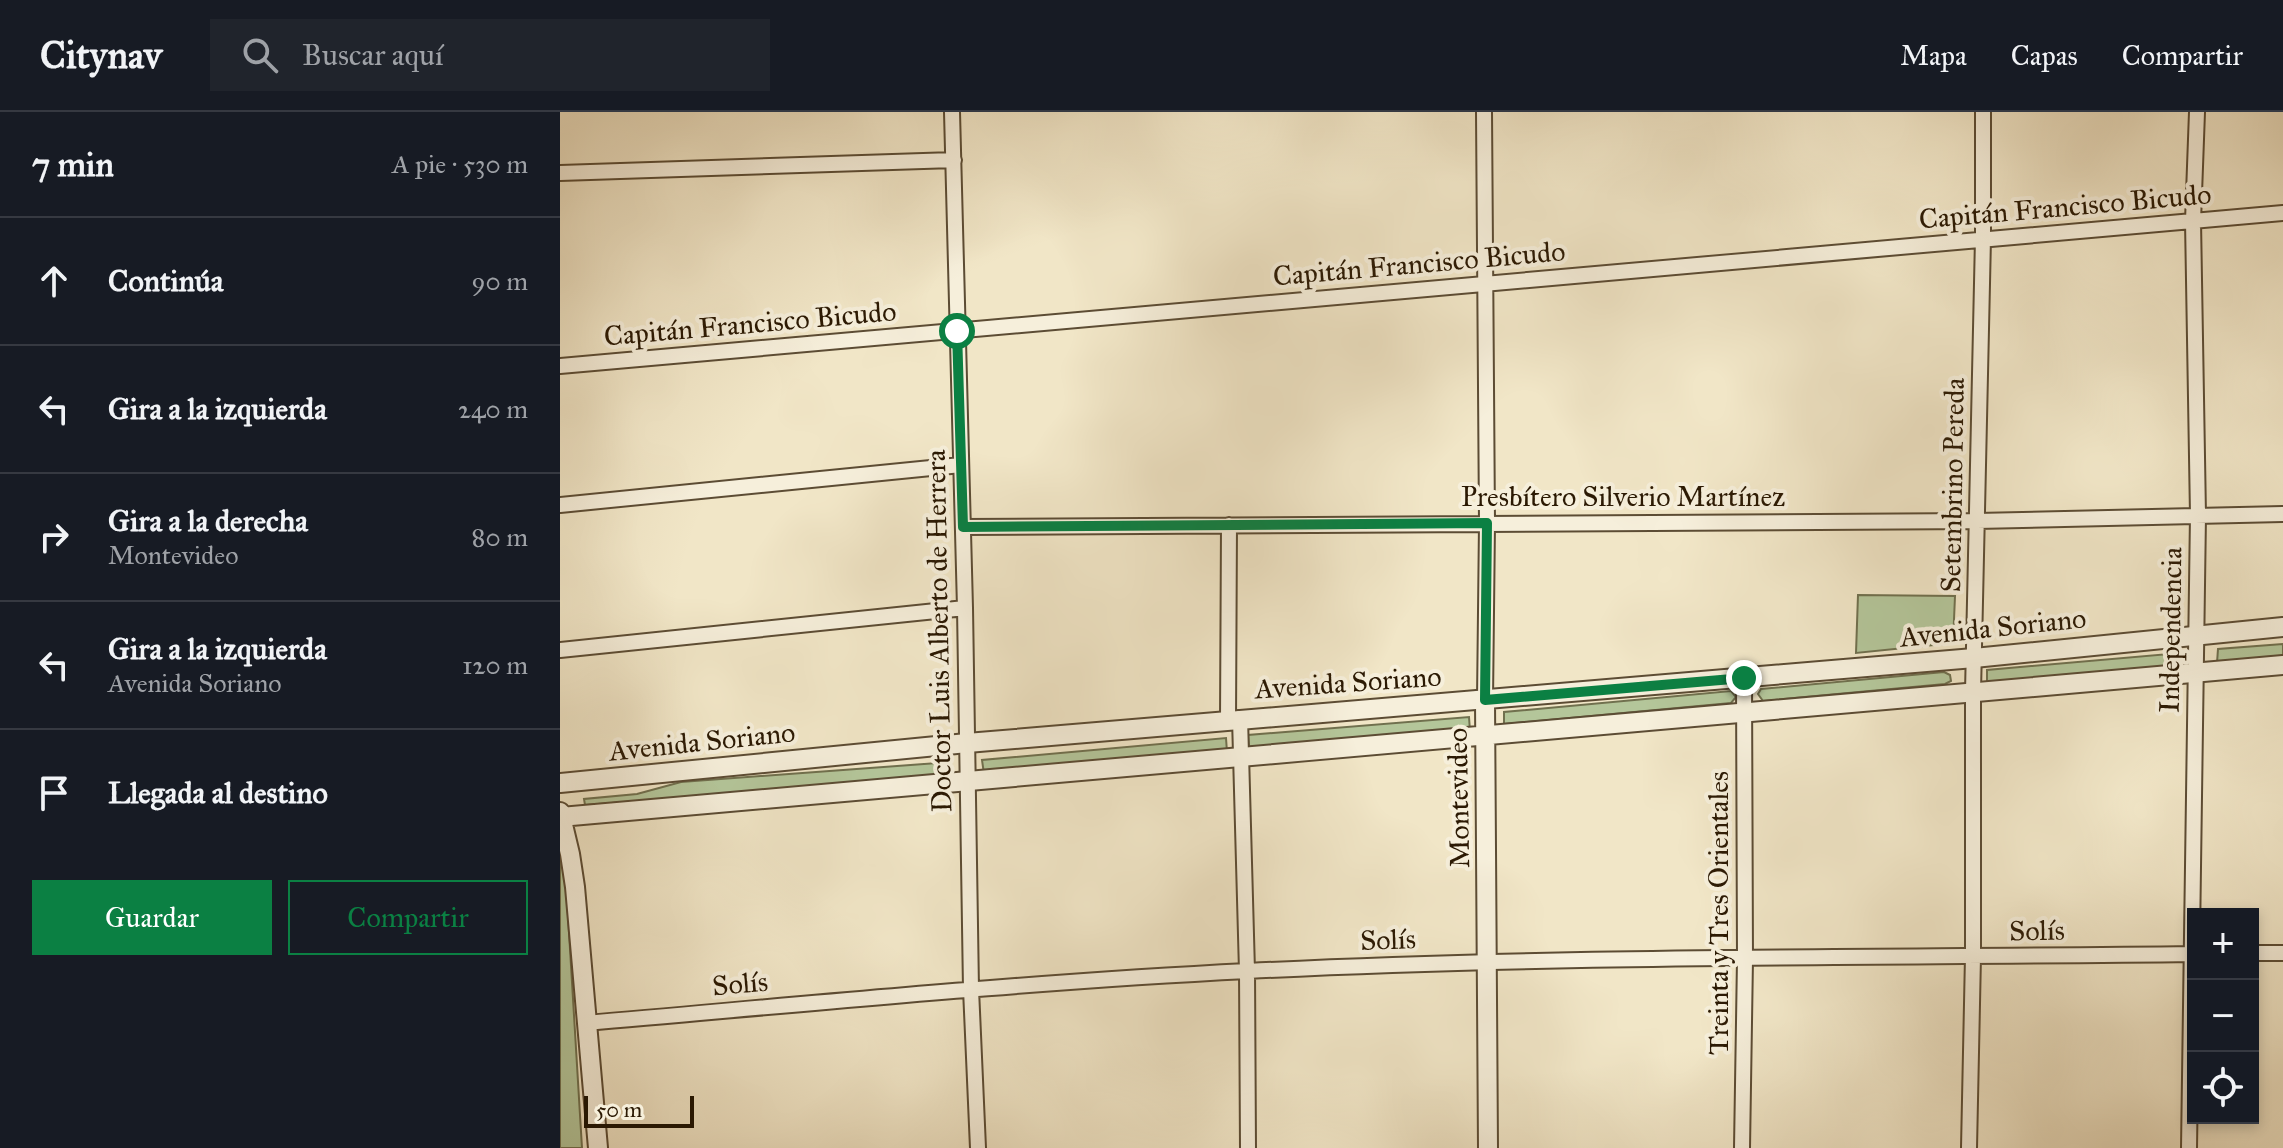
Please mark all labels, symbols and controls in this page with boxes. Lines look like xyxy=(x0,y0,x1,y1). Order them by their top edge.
search box xyxy=(210,19,770,91)
text: Citynav xyxy=(40,32,162,78)
icon: search xyxy=(238,33,282,77)
text: Buscar aquí xyxy=(302,37,443,73)
text: Mapa xyxy=(1900,38,1967,73)
text: Capas xyxy=(2011,38,2078,73)
text: Compartir xyxy=(2122,38,2243,73)
text: 7 min xyxy=(32,144,114,185)
text: A pie · 530 m xyxy=(392,148,528,180)
street label: Capitán Francisco Bicudo xyxy=(1917,176,2213,237)
street label: Capitán Francisco Bicudo xyxy=(1271,233,1567,294)
icon: ahead xyxy=(32,259,76,303)
text: Continúa xyxy=(108,263,224,299)
text: 90 m xyxy=(471,265,528,297)
street label: Capitán Francisco Bicudo xyxy=(602,293,898,354)
route start xyxy=(939,313,975,349)
street label: Setembrino Pereda xyxy=(1933,377,1972,593)
icon: left xyxy=(32,387,76,431)
text: Gira a la izquierda xyxy=(108,391,327,427)
text: 240 m xyxy=(458,393,528,425)
street label: Doctor Luis Alberto de Herrera xyxy=(918,449,959,813)
street label: Presbítero Silverio Martínez xyxy=(1461,479,1785,514)
text: Gira a la derecha xyxy=(108,503,308,539)
icon: right xyxy=(32,515,76,559)
text: 80 m xyxy=(472,521,528,553)
text: Montevideo xyxy=(108,539,238,571)
street label: Independencia xyxy=(2152,547,2189,713)
street label: Avenida Soriano xyxy=(1897,600,2088,655)
text: Gira a la izquierda xyxy=(108,631,327,667)
icon: left xyxy=(32,643,76,687)
text: 120 m xyxy=(462,649,528,681)
street label: Avenida Soriano xyxy=(1253,659,1443,707)
route end xyxy=(1726,660,1762,696)
text: Avenida Soriano xyxy=(108,667,282,699)
street label: Avenida Soriano xyxy=(606,714,797,769)
street label: Montevideo xyxy=(1440,727,1477,869)
icon: arrive xyxy=(32,771,76,815)
street label: Treinta y Tres Orientales xyxy=(1701,771,1736,1055)
text: Llegada al destino xyxy=(108,775,328,811)
button: Guardar xyxy=(32,880,272,955)
button: Compartir xyxy=(288,880,528,955)
map controls xyxy=(2187,908,2259,1124)
button: + xyxy=(2187,908,2259,980)
street label: Solís xyxy=(2009,913,2065,948)
street label: Solís xyxy=(1360,921,1417,958)
street label: Solís xyxy=(711,964,769,1003)
button: − xyxy=(2187,980,2259,1052)
button: locate xyxy=(2187,1052,2259,1124)
scale bar xyxy=(584,1092,694,1128)
text: 50 m xyxy=(596,1096,642,1123)

